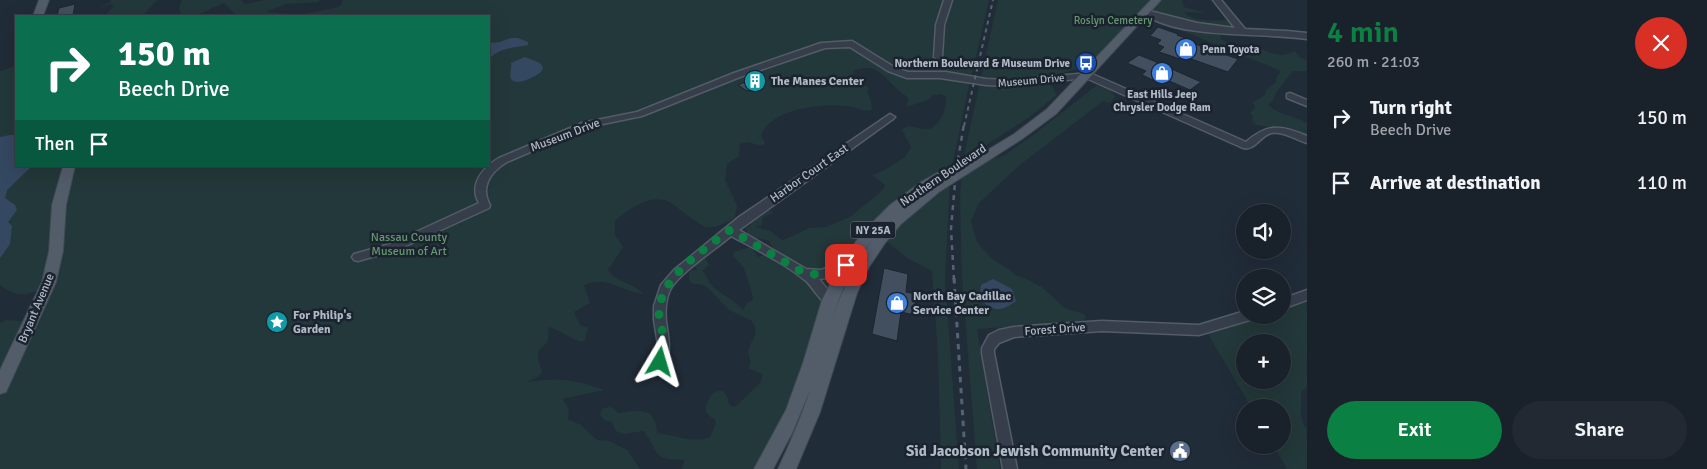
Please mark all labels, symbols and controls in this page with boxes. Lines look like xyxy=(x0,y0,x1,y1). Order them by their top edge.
park label: Roslyn Cemetery xyxy=(1074,14,1153,27)
text: 4 min xyxy=(1327,14,1399,51)
button: close xyxy=(1635,17,1687,69)
text: 150 m xyxy=(118,32,211,75)
icon: right xyxy=(35,35,100,100)
shop icon: Penn Toyota xyxy=(1174,37,1198,61)
place label: Penn Toyota xyxy=(1202,43,1260,56)
bus stop icon: Northern Boulevard & Museum Drive xyxy=(1074,51,1098,75)
text: 260 m · 21:03 xyxy=(1327,52,1420,72)
place label: Northern Boulevard & Museum Drive xyxy=(894,57,1071,70)
shop icon: East Hills Jeep Chrysler Dodge Ram xyxy=(1150,61,1174,85)
building icon: The Manes Center xyxy=(743,69,767,93)
street label: Museum Drive xyxy=(997,71,1065,90)
place label: The Manes Center xyxy=(771,74,864,89)
text: Beech Drive xyxy=(118,75,230,102)
place label: East Hills Jeep Chrysler Dodge Ram xyxy=(1113,88,1211,114)
text: Turn right xyxy=(1370,96,1452,120)
icon: right xyxy=(1327,104,1355,132)
text: 150 m xyxy=(1637,106,1687,130)
street label: Museum Drive xyxy=(528,115,602,156)
text: Beech Drive xyxy=(1370,120,1451,140)
icon: arrive xyxy=(85,130,113,158)
text: Then xyxy=(35,132,75,156)
street label: Harbor Court East xyxy=(767,141,851,206)
street label: Northern Boulevard xyxy=(897,141,989,210)
icon: arrive xyxy=(1327,169,1355,197)
text: Arrive at destination xyxy=(1370,171,1541,195)
text: 110 m xyxy=(1637,171,1687,195)
map controls xyxy=(1236,204,1291,454)
button: sound xyxy=(1236,204,1291,259)
road number: NY 25A xyxy=(850,222,896,238)
park label: Nassau County Museum of Art xyxy=(371,230,448,259)
pin xyxy=(825,244,867,286)
icon: arrive xyxy=(832,251,860,279)
button: layers xyxy=(1236,269,1291,324)
street label: Bryant Avenue xyxy=(15,271,58,345)
place label: North Bay Cadillac Service Center xyxy=(913,289,1011,318)
shop icon: North Bay Cadillac Service Center xyxy=(885,291,909,315)
place label: For Philip's Garden xyxy=(293,308,352,337)
place icon: For Philip's Garden xyxy=(265,310,289,334)
street label: Forest Drive xyxy=(1024,320,1086,339)
button: + xyxy=(1236,334,1291,389)
position arrow xyxy=(633,335,685,387)
button: − xyxy=(1236,399,1291,454)
button: Exit xyxy=(1327,401,1502,459)
button: Share xyxy=(1512,401,1687,459)
public building icon: Sid Jacobson Jewish Community Center xyxy=(1168,439,1192,463)
place label: Sid Jacobson Jewish Community Center xyxy=(906,442,1164,460)

